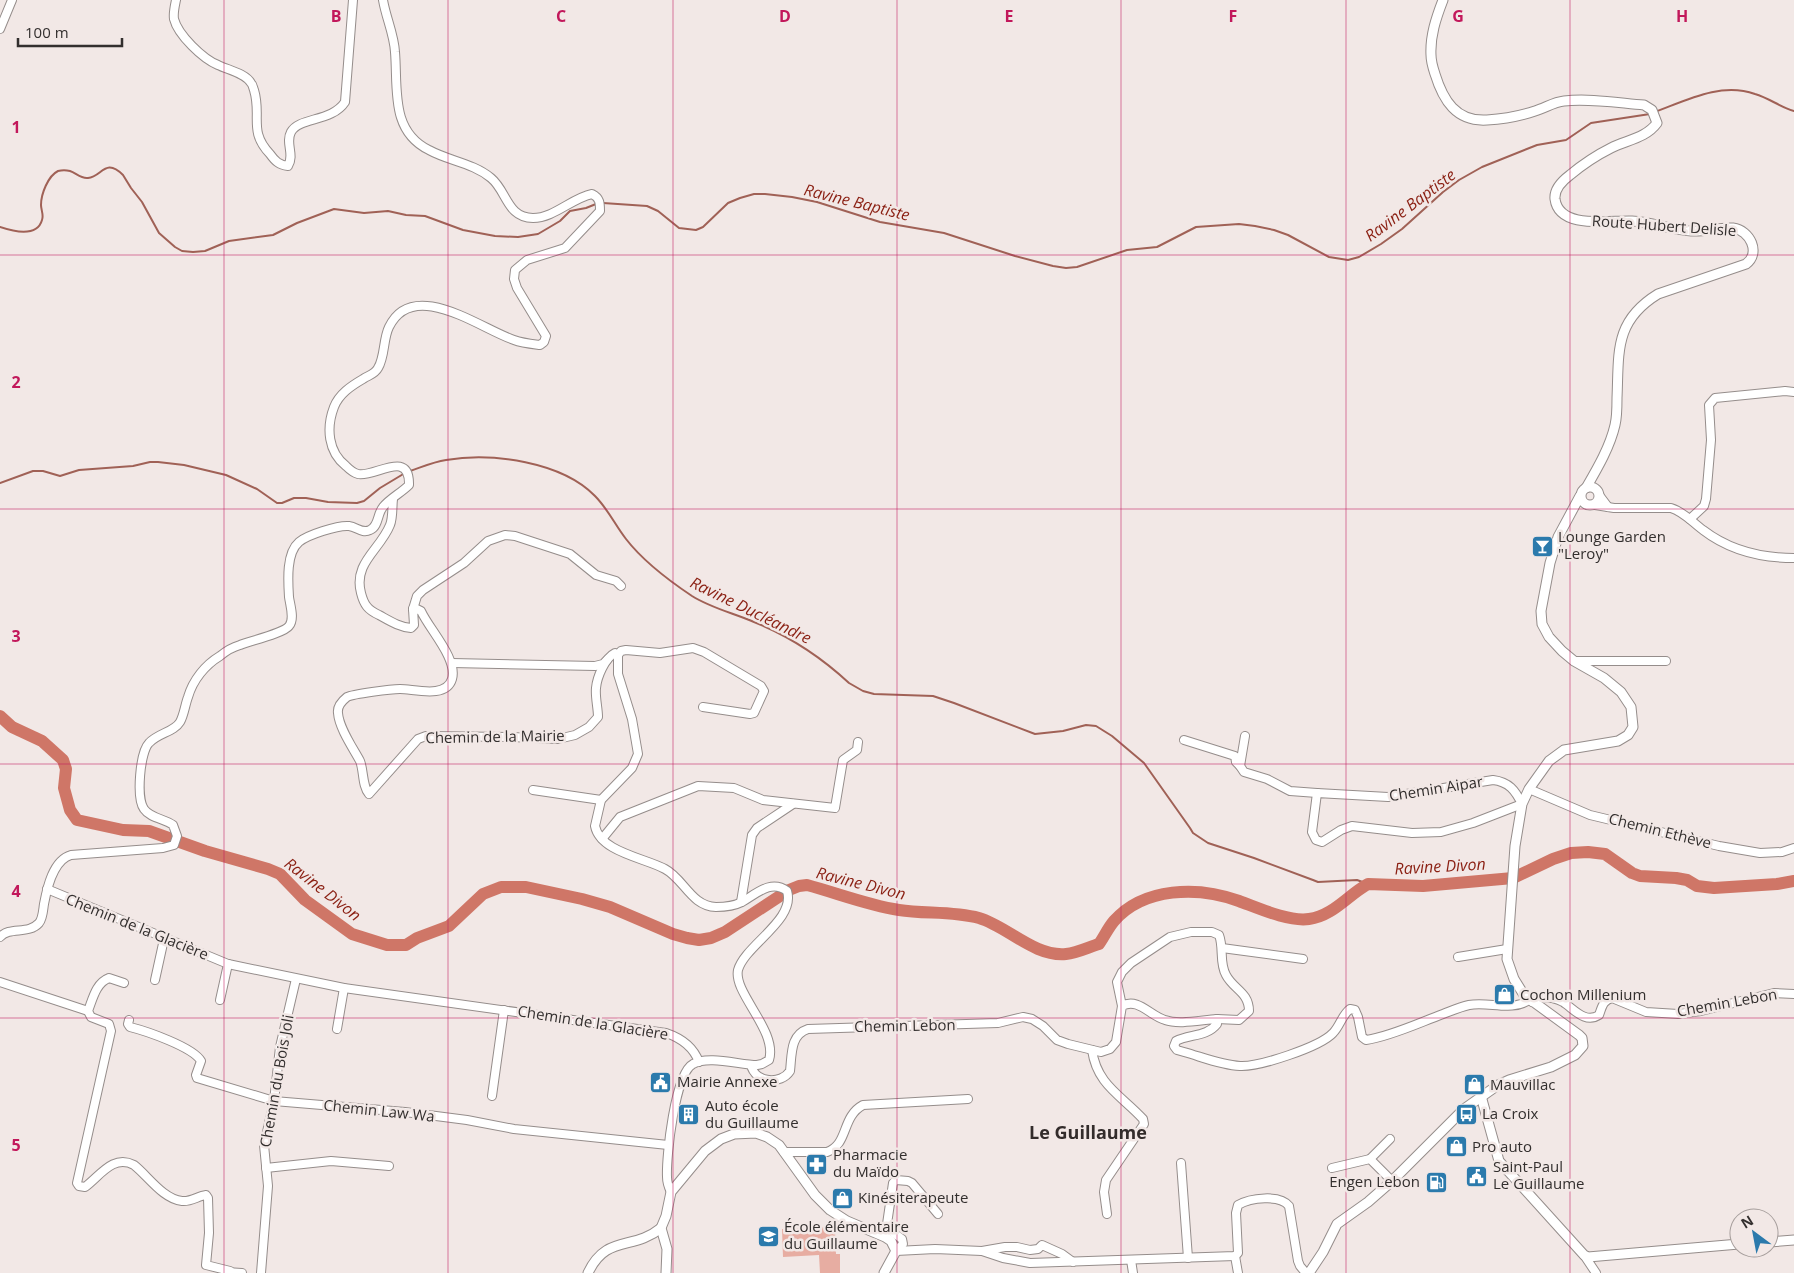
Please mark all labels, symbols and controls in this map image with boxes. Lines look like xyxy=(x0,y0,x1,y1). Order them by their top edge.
text: B xyxy=(331,5,341,27)
text: C xyxy=(556,5,566,27)
text: D xyxy=(779,5,791,27)
text: E xyxy=(1005,5,1014,27)
text: F xyxy=(1229,5,1237,27)
text: G xyxy=(1452,5,1464,27)
text: H xyxy=(1676,5,1688,27)
scale bar xyxy=(18,15,121,47)
text: 100 m xyxy=(25,22,69,42)
text: 1 xyxy=(11,116,21,138)
water label: Ravine Baptiste xyxy=(1360,164,1460,246)
water label: Ravine Baptiste xyxy=(802,178,912,226)
street label: Route Hubert Delisle xyxy=(1591,210,1737,240)
text: 2 xyxy=(11,371,21,393)
place label: Lounge Garden "Leroy" xyxy=(1558,526,1666,563)
bar icon: Lounge Garden "Leroy" xyxy=(1530,534,1554,558)
water label: Ravine Ducléandre xyxy=(687,571,815,649)
text: 3 xyxy=(11,625,21,647)
street label: Chemin de la Mairie xyxy=(425,725,565,747)
street label: Chemin Aipar xyxy=(1387,771,1484,805)
street label: Chemin Ethève xyxy=(1607,808,1714,852)
water label: Ravine Divon xyxy=(280,852,366,926)
water label: Ravine Divon xyxy=(1394,853,1486,879)
water label: Ravine Divon xyxy=(814,861,908,905)
text: 4 xyxy=(11,880,21,902)
street label: Chemin de la Glacière xyxy=(63,888,212,964)
shop icon: Cochon Millenium xyxy=(1492,983,1516,1007)
street label: Chemin Lebon xyxy=(1675,983,1779,1021)
place label: Cochon Millenium xyxy=(1520,984,1646,1004)
street label: Chemin de la Glacière xyxy=(516,1000,670,1044)
street label: Chemin du Bois Joli xyxy=(255,1013,298,1149)
street label: Chemin Lebon xyxy=(854,1014,956,1036)
public building icon: Mairie Annexe xyxy=(649,1070,673,1094)
place label: Mairie Annexe xyxy=(677,1071,777,1091)
shop icon: Mauvillac xyxy=(1462,1073,1486,1097)
place label: Mauvillac xyxy=(1490,1074,1555,1094)
street label: Chemin Law Wa xyxy=(323,1094,436,1126)
place label: Auto école du Guillaume xyxy=(705,1095,799,1132)
bus stop icon: La Croix xyxy=(1454,1102,1478,1126)
building icon: Auto école du Guillaume xyxy=(677,1103,701,1127)
place label: La Croix xyxy=(1482,1103,1538,1123)
district label: Le Guillaume xyxy=(1029,1120,1147,1144)
text: 5 xyxy=(11,1134,21,1156)
shop icon: Pro auto xyxy=(1444,1135,1468,1159)
place label: Pro auto xyxy=(1472,1136,1532,1156)
place label: Pharmacie du Maïdo xyxy=(833,1144,907,1181)
pharmacy icon: Pharmacie du Maïdo xyxy=(805,1152,829,1176)
place label: Saint-Paul Le Guillaume xyxy=(1493,1156,1584,1193)
public building icon: Saint-Paul Le Guillaume xyxy=(1465,1164,1489,1188)
fuel station icon: Engen Lebon xyxy=(1424,1170,1448,1194)
place label: Engen Lebon xyxy=(1329,1171,1420,1191)
shop icon: Kinésiterapeute xyxy=(830,1186,854,1210)
place label: Kinésiterapeute xyxy=(858,1187,968,1207)
north arrow xyxy=(1729,1208,1779,1258)
text: N xyxy=(1737,1210,1757,1233)
place label: École élémentaire du Guillaume xyxy=(784,1216,909,1253)
school or university icon: École élémentaire du Guillaume xyxy=(756,1224,780,1248)

